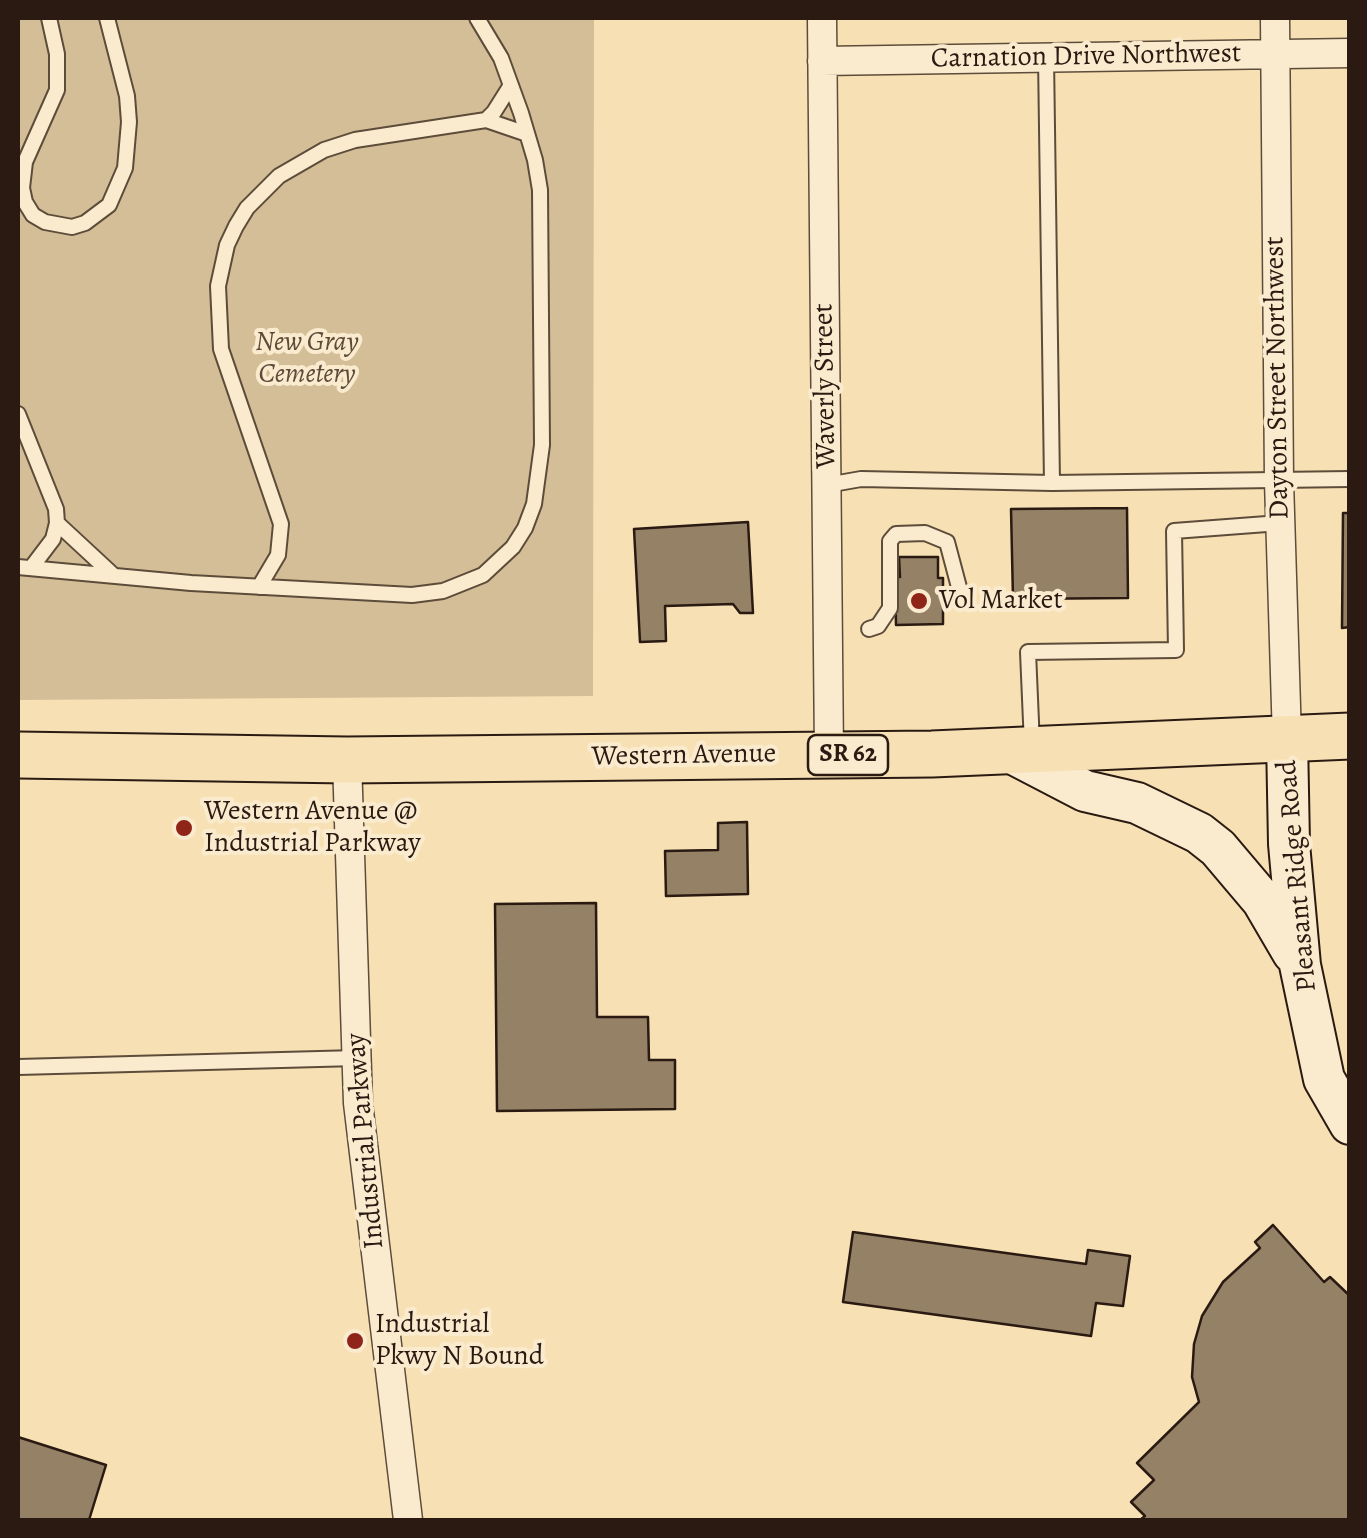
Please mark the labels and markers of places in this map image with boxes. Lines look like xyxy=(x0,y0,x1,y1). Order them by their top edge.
place label: Vol Market xyxy=(939,584,1063,618)
marker: Vol Market xyxy=(908,590,930,612)
place label: Western Avenue @ Industrial Parkway xyxy=(204,795,421,861)
marker: Western Avenue @ Industrial Parkway xyxy=(173,817,195,839)
place label: Industrial Pkwy N Bound xyxy=(375,1308,544,1374)
marker: Industrial Pkwy N Bound xyxy=(344,1330,366,1352)

